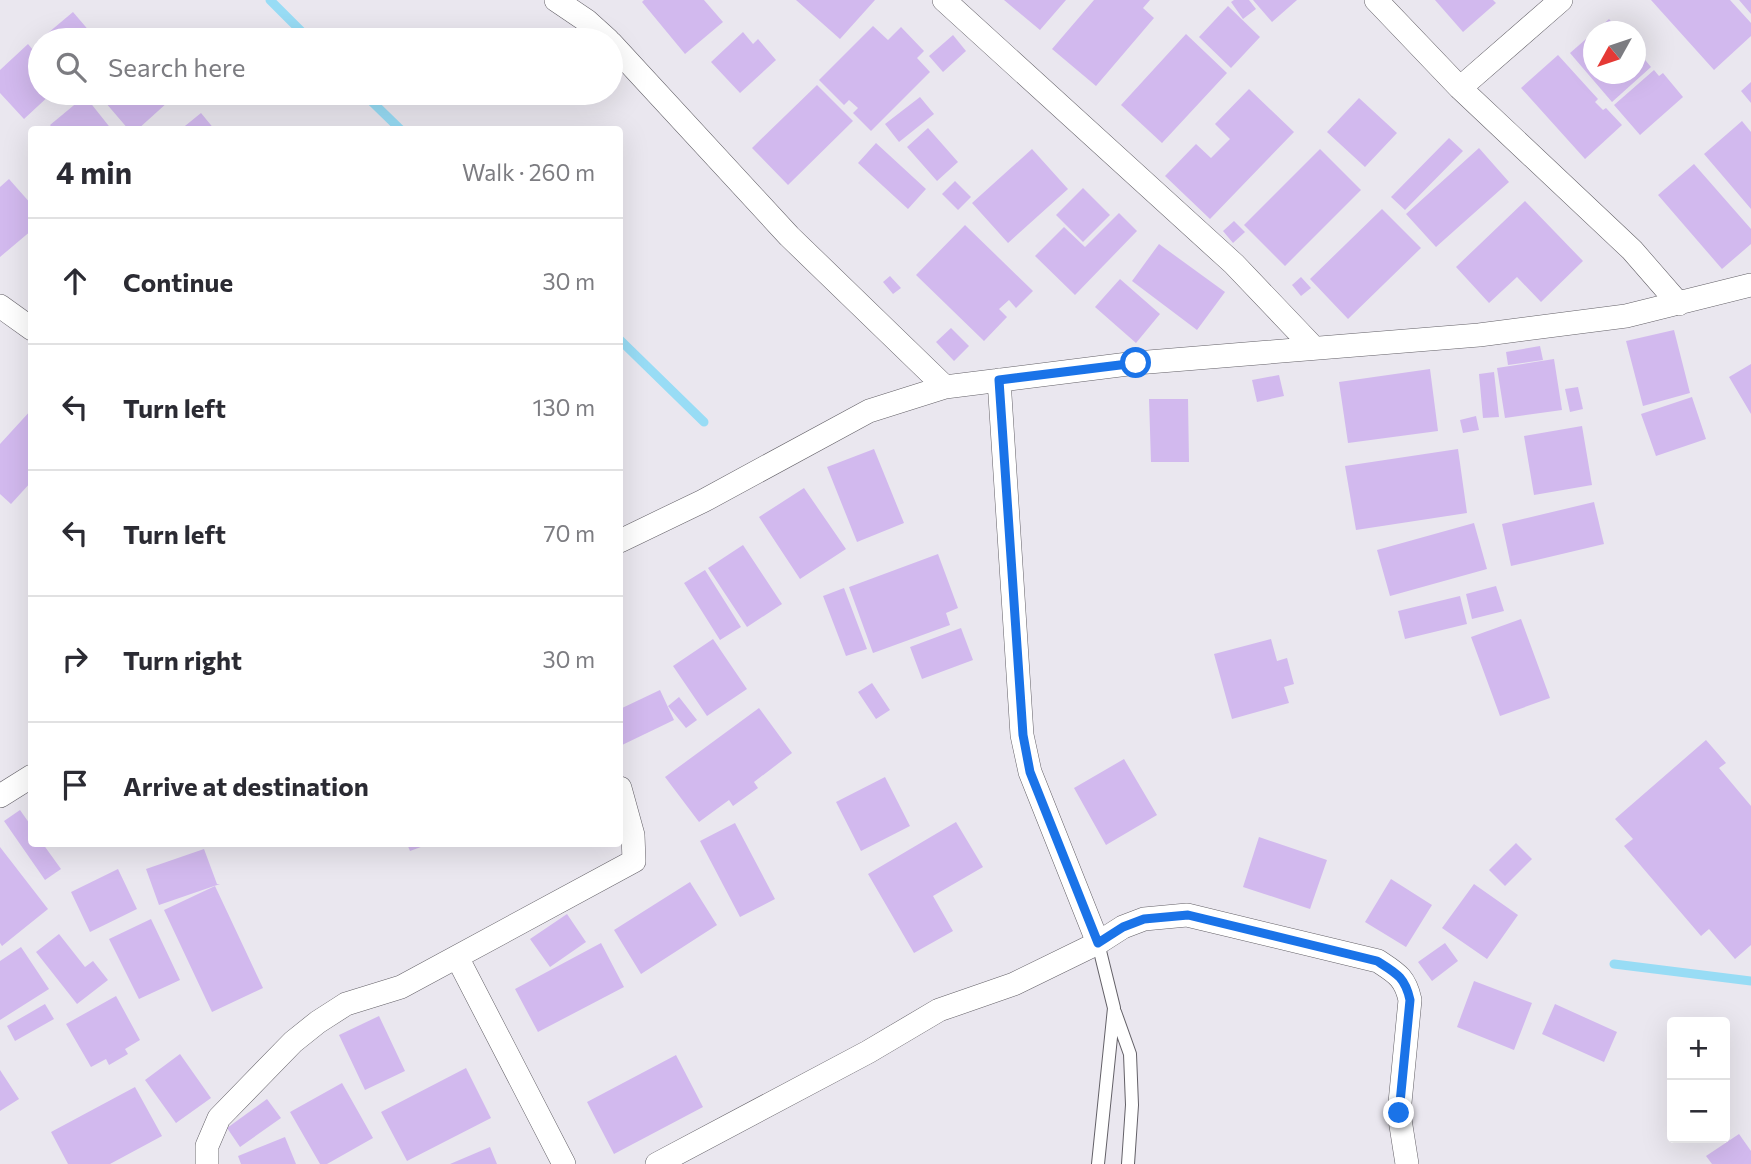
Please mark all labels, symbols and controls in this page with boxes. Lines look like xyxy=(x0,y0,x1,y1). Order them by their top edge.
north arrow xyxy=(1583,21,1646,84)
search box xyxy=(28,28,623,105)
icon: search xyxy=(52,48,90,86)
text: Search here xyxy=(108,51,246,82)
text: 4 min xyxy=(56,153,132,190)
text: Walk · 260 m xyxy=(462,158,595,186)
icon: ahead xyxy=(56,262,94,300)
text: Continue xyxy=(123,266,233,297)
text: 30 m xyxy=(542,267,595,295)
route start xyxy=(1120,347,1151,378)
icon: left xyxy=(56,388,94,426)
text: Turn left xyxy=(123,392,226,423)
text: 130 m xyxy=(533,393,595,421)
icon: left xyxy=(56,514,94,552)
text: Turn left xyxy=(123,518,226,549)
text: 70 m xyxy=(543,519,595,547)
icon: right xyxy=(56,640,94,678)
text: Turn right xyxy=(123,644,242,675)
text: 30 m xyxy=(542,645,595,673)
icon: arrive xyxy=(56,766,94,804)
text: Arrive at destination xyxy=(123,770,369,801)
map controls xyxy=(1667,1017,1730,1143)
button: + xyxy=(1667,1017,1730,1080)
button: − xyxy=(1667,1080,1730,1143)
route end xyxy=(1383,1097,1414,1128)

